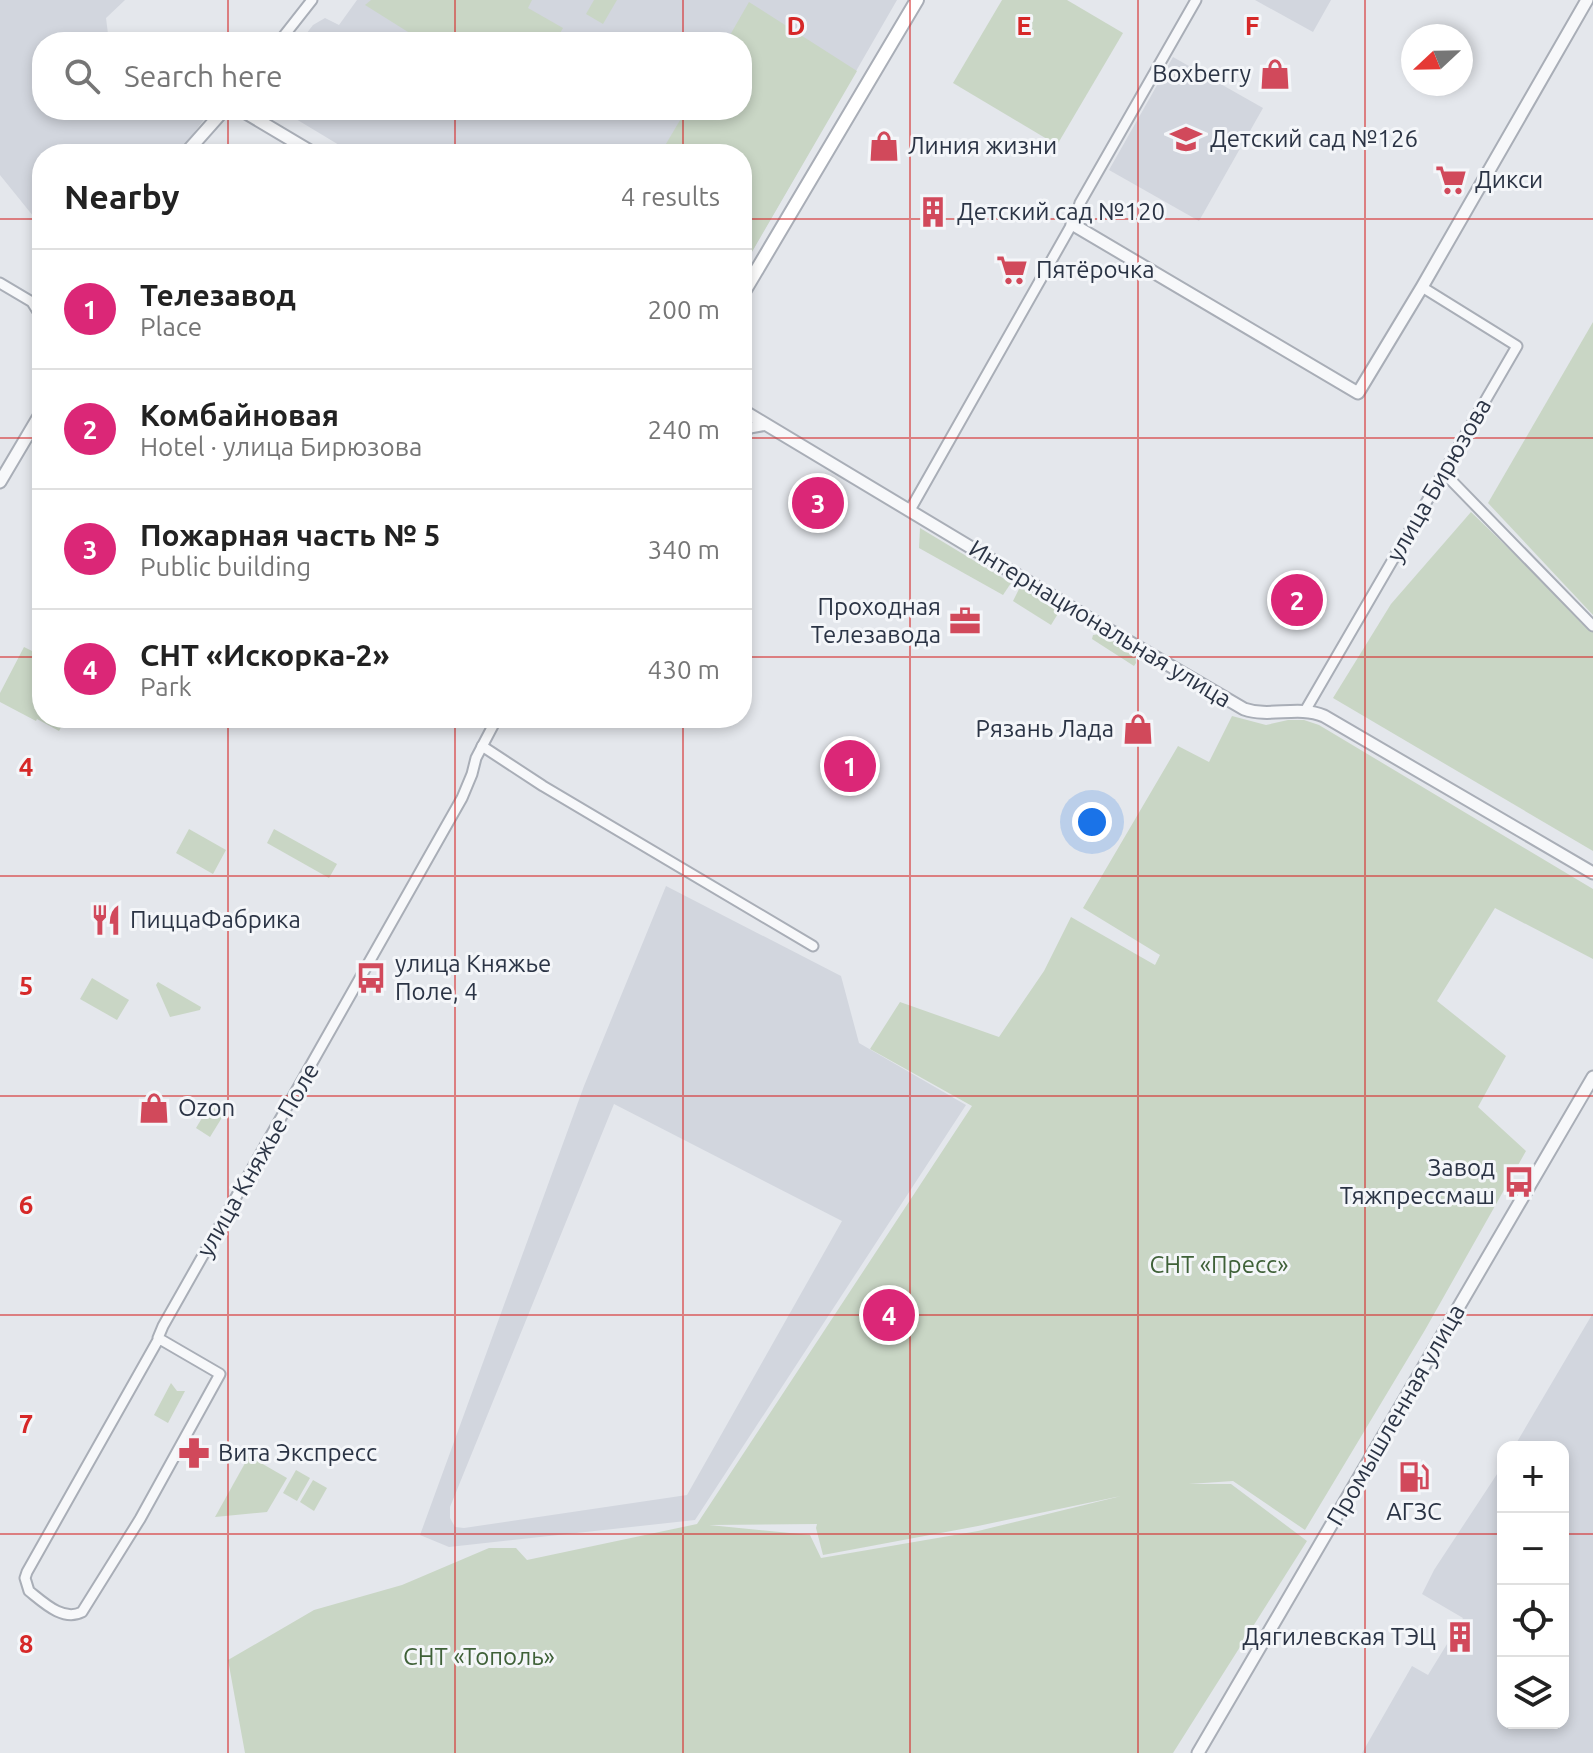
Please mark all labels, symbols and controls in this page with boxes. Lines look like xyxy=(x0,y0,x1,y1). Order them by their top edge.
text: D xyxy=(787,11,805,40)
text: E xyxy=(1016,11,1032,40)
text: F xyxy=(1245,11,1259,40)
north arrow xyxy=(1401,24,1473,96)
search box xyxy=(32,32,752,120)
icon: search xyxy=(60,54,104,98)
shop icon: Boxberry xyxy=(1258,57,1292,91)
text: Search here xyxy=(124,59,283,93)
place label: Boxberry xyxy=(1152,60,1251,87)
school or university icon: Детский сад №126 xyxy=(1169,122,1203,156)
place label: Детский сад №126 xyxy=(1210,125,1418,152)
shop icon: Линия жизни xyxy=(867,129,901,163)
place label: Линия жизни xyxy=(908,132,1057,159)
supermarket icon: Дикси xyxy=(1434,163,1468,197)
place label: Дикси xyxy=(1475,166,1543,193)
text: Nearby xyxy=(64,177,179,215)
text: 4 results xyxy=(621,182,720,211)
building icon: Детский сад №120 xyxy=(916,195,950,229)
place label: Детский сад №120 xyxy=(957,198,1165,225)
supermarket icon: Пятёрочка xyxy=(995,253,1029,287)
place label: Пятёрочка xyxy=(1036,256,1155,283)
text: Телезавод xyxy=(140,278,296,312)
text: 1 xyxy=(83,295,97,324)
text: 200 m xyxy=(648,295,720,324)
text: Place xyxy=(140,312,202,341)
street label: улица Бирюзова xyxy=(1381,393,1496,566)
text: Комбайновая xyxy=(140,398,339,432)
text: 2 xyxy=(83,415,97,444)
text: 240 m xyxy=(648,415,720,444)
text: Hotel · улица Бирюзова xyxy=(140,432,422,461)
pin: 3 xyxy=(792,473,844,533)
text: Пожарная часть № 5 xyxy=(140,518,440,552)
text: 3 xyxy=(83,535,97,564)
text: 340 m xyxy=(648,535,720,564)
street label: Интернациональная улица xyxy=(964,535,1236,713)
text: Public building xyxy=(140,552,311,581)
pin: 2 xyxy=(1271,570,1323,630)
place label: Проходная Телезавода xyxy=(811,593,941,648)
office icon: Проходная Телезавода xyxy=(948,604,982,638)
text: СНТ «Искорка-2» xyxy=(140,638,389,672)
text: 4 xyxy=(83,655,97,684)
text: 430 m xyxy=(648,655,720,684)
text: Park xyxy=(140,672,192,701)
shop icon: Рязань Лада xyxy=(1121,712,1155,746)
place label: Рязань Лада xyxy=(976,715,1114,742)
pin: 1 xyxy=(824,736,876,796)
text: 4 xyxy=(19,752,33,781)
your location xyxy=(1072,802,1112,842)
restaurant icon: ПиццаФабрика xyxy=(89,903,123,937)
place label: ПиццаФабрика xyxy=(130,906,301,933)
place label: улица Княжье Поле, 4 xyxy=(395,950,551,1005)
bus stop icon: улица Княжье Поле, 4 xyxy=(354,961,388,995)
text: 5 xyxy=(19,971,33,1000)
street label: улица Княжье Поле xyxy=(191,1058,324,1262)
shop icon: Ozon xyxy=(137,1091,171,1125)
place label: Ozon xyxy=(178,1094,235,1121)
place label: Завод Тяжпрессмаш xyxy=(1340,1154,1495,1209)
bus stop icon: Завод Тяжпрессмаш xyxy=(1502,1165,1536,1199)
text: 6 xyxy=(19,1190,33,1219)
park label: СНТ «Пресс» xyxy=(1150,1251,1288,1278)
pin: 4 xyxy=(863,1285,915,1345)
street label: Промышленная улица xyxy=(1321,1299,1470,1530)
text: 7 xyxy=(19,1409,33,1438)
pharmacy icon: Вита Экспресс xyxy=(177,1436,211,1470)
place label: Вита Экспресс xyxy=(218,1439,377,1466)
map controls xyxy=(1497,1441,1569,1729)
button: + xyxy=(1497,1441,1569,1513)
fuel station icon: АГЗС xyxy=(1397,1460,1431,1494)
place label: АГЗС xyxy=(1386,1498,1442,1525)
button: − xyxy=(1497,1513,1569,1585)
button: locate xyxy=(1497,1585,1569,1657)
building icon: Дягилевская ТЭЦ xyxy=(1443,1620,1477,1654)
place label: Дягилевская ТЭЦ xyxy=(1242,1623,1436,1650)
text: 8 xyxy=(19,1629,33,1658)
park label: СНТ «Тополь» xyxy=(403,1643,555,1670)
button: layers xyxy=(1497,1657,1569,1729)

